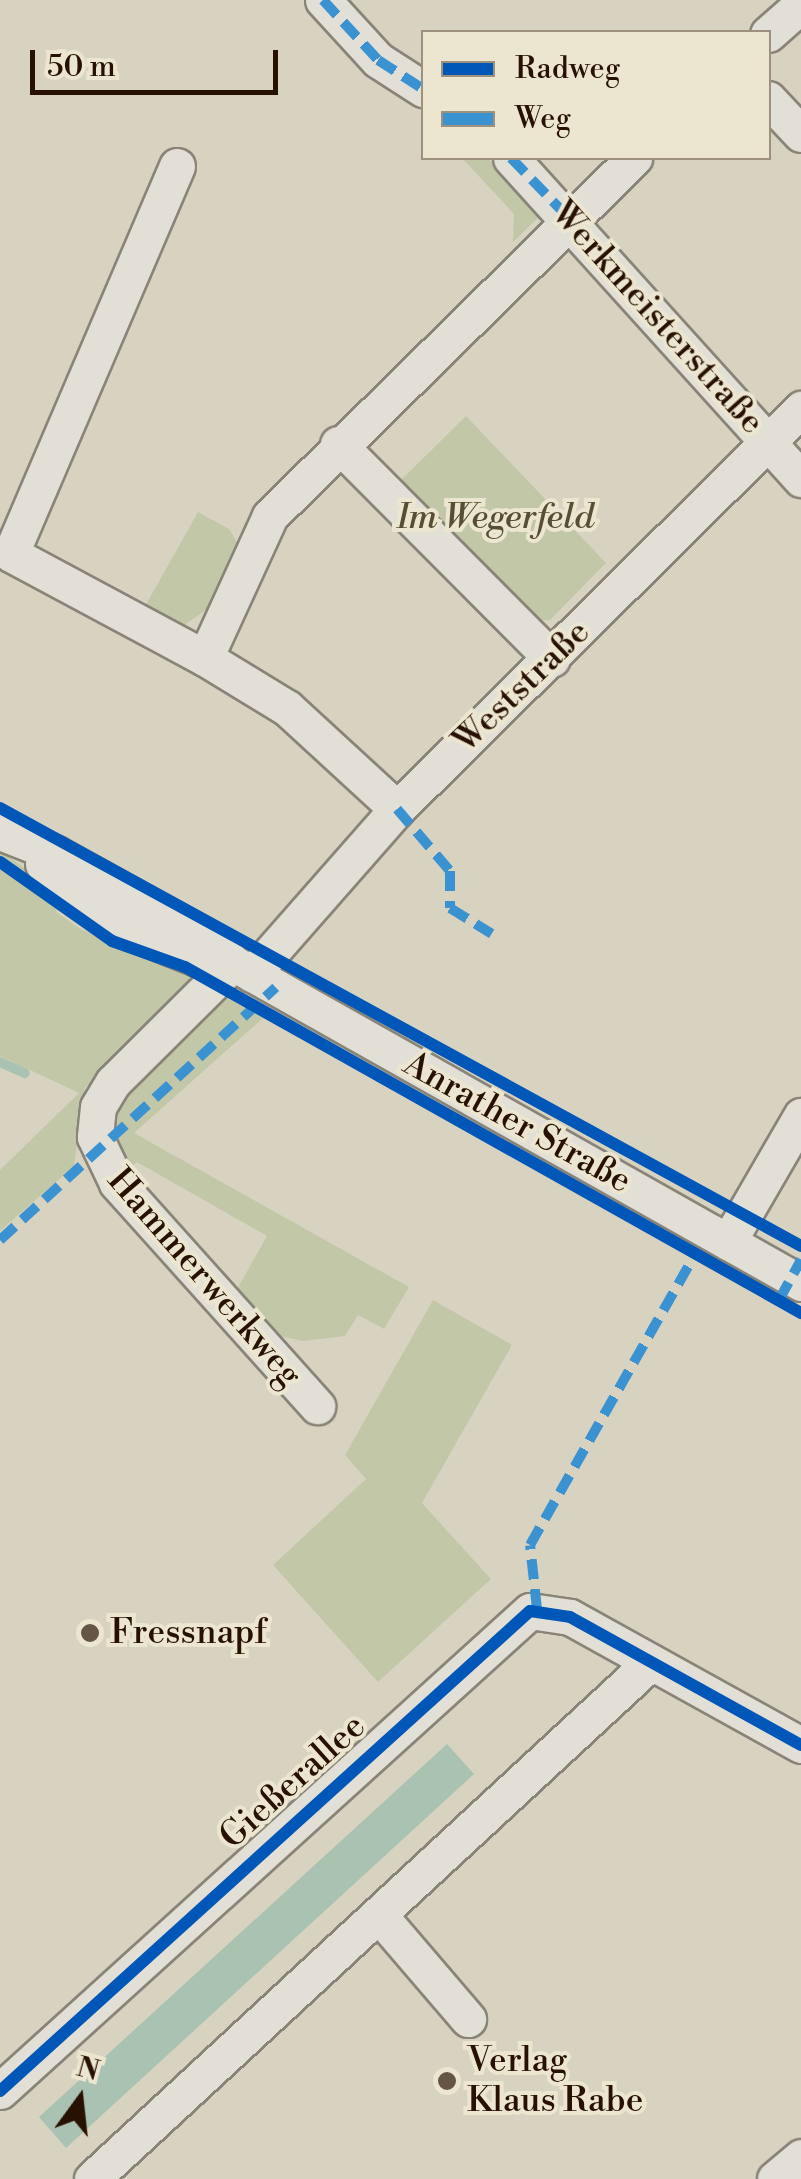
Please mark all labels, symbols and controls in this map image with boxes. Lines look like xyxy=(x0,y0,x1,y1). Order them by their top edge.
scale bar xyxy=(35,30,282,92)
legend xyxy=(421,30,771,160)
text: 50 m xyxy=(47,48,116,86)
text: Radweg xyxy=(515,50,620,88)
text: Weg xyxy=(515,100,571,138)
street label: Werkmeisterstraße xyxy=(542,193,772,443)
park label: Im Wegerfeld xyxy=(396,497,594,539)
street label: Weststraße xyxy=(445,612,599,762)
street label: Anrather Straße xyxy=(396,1043,638,1203)
street label: Hammerwerkweg xyxy=(98,1160,310,1396)
place label: Fressnapf xyxy=(110,1612,267,1654)
marker: Fressnapf xyxy=(79,1622,101,1644)
street label: Gießerallee xyxy=(212,1706,374,1858)
place label: Verlag Klaus Rabe xyxy=(467,2040,643,2122)
north arrow xyxy=(30,2049,130,2149)
text: N xyxy=(73,2050,103,2089)
marker: Verlag Klaus Rabe xyxy=(436,2070,458,2092)

